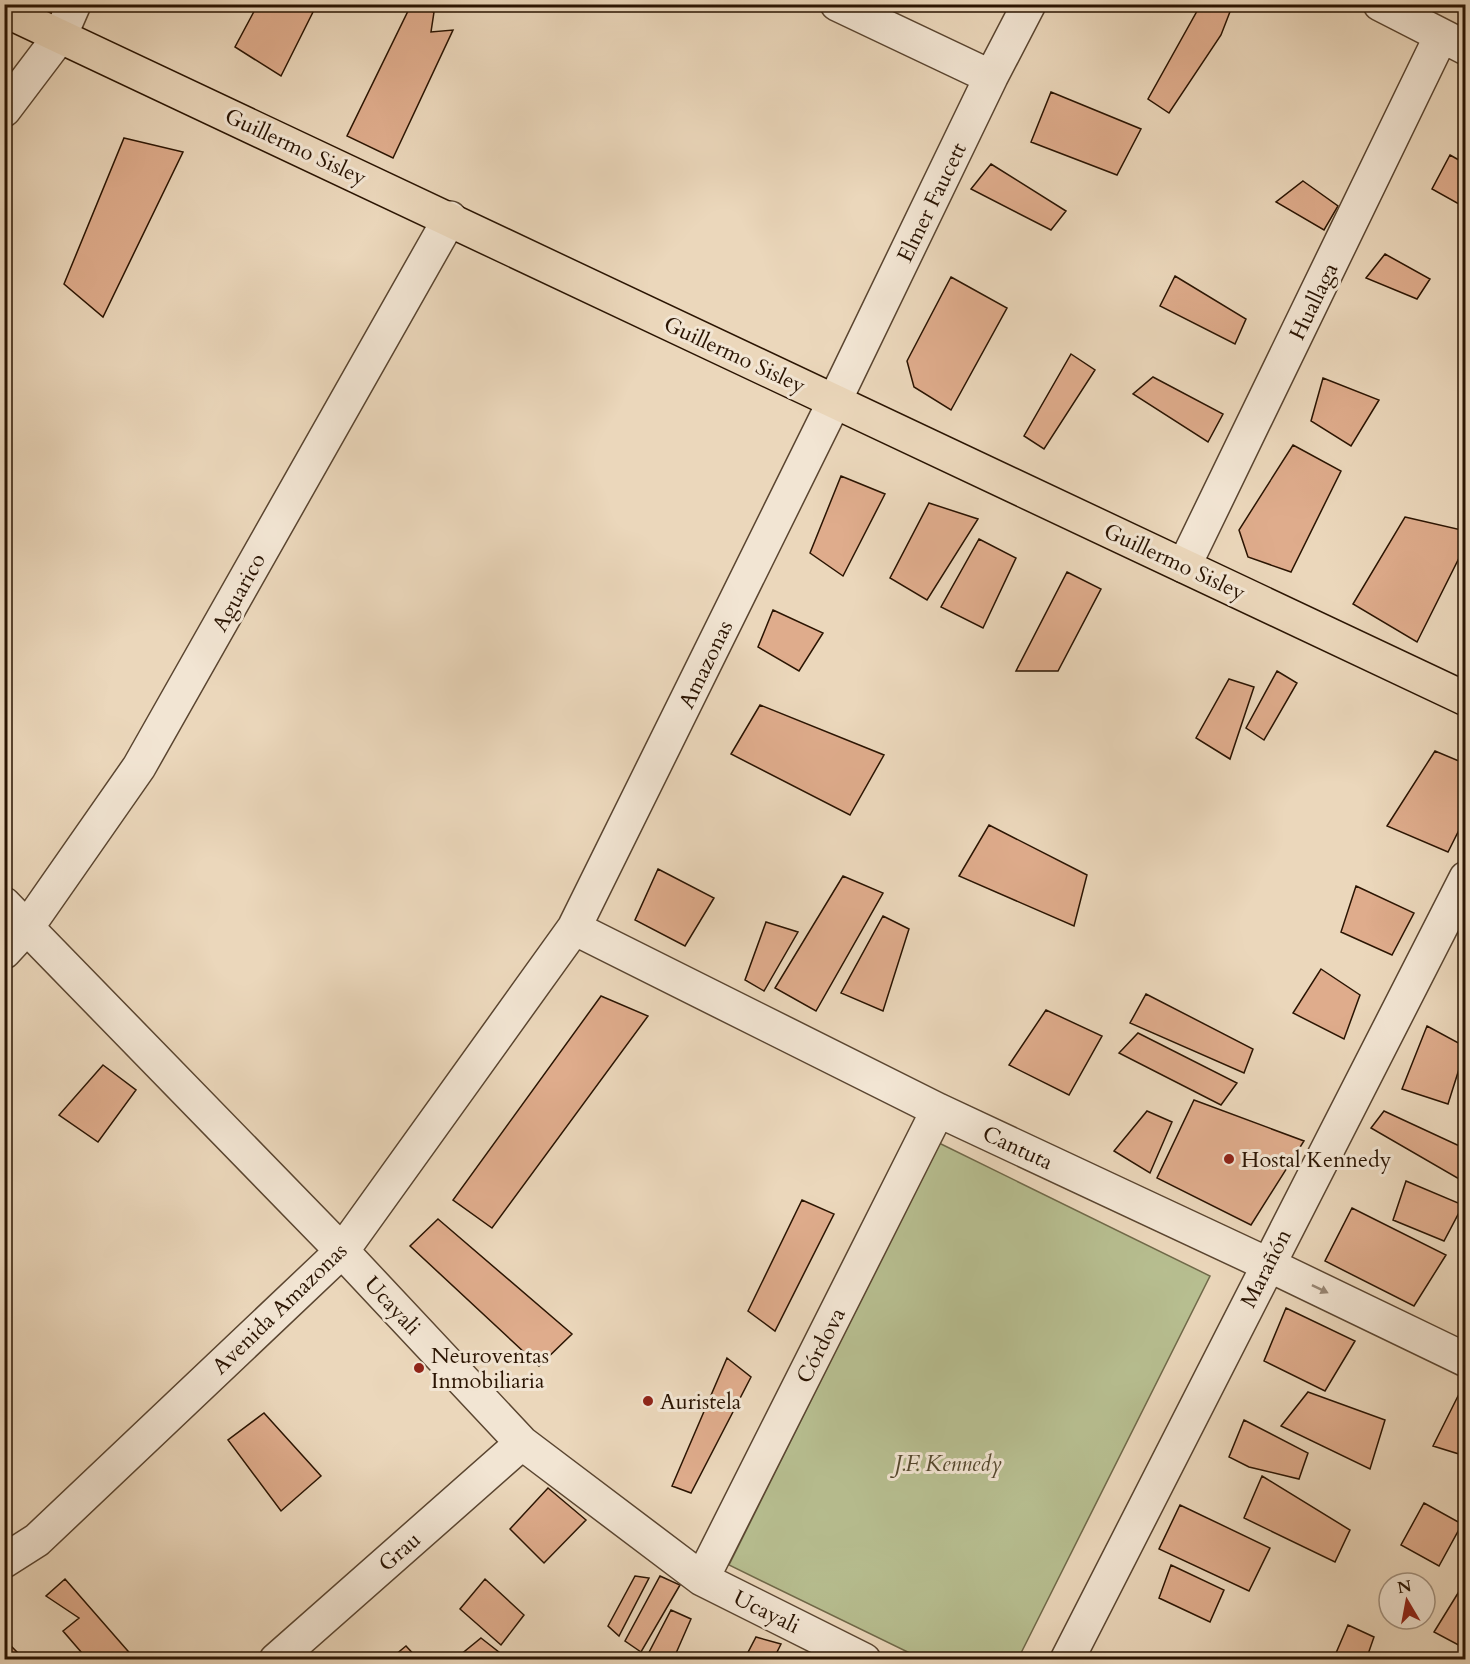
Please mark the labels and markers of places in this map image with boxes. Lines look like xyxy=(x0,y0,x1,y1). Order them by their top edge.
place label: Hostal Kennedy xyxy=(1241,1145,1392,1175)
marker: Hostal Kennedy xyxy=(1222,1152,1236,1166)
place label: Neuroventas Inmobiliaria xyxy=(431,1341,549,1396)
marker: Neuroventas Inmobiliaria xyxy=(412,1361,426,1375)
place label: Auristela xyxy=(660,1387,742,1417)
marker: Auristela xyxy=(641,1394,655,1408)

